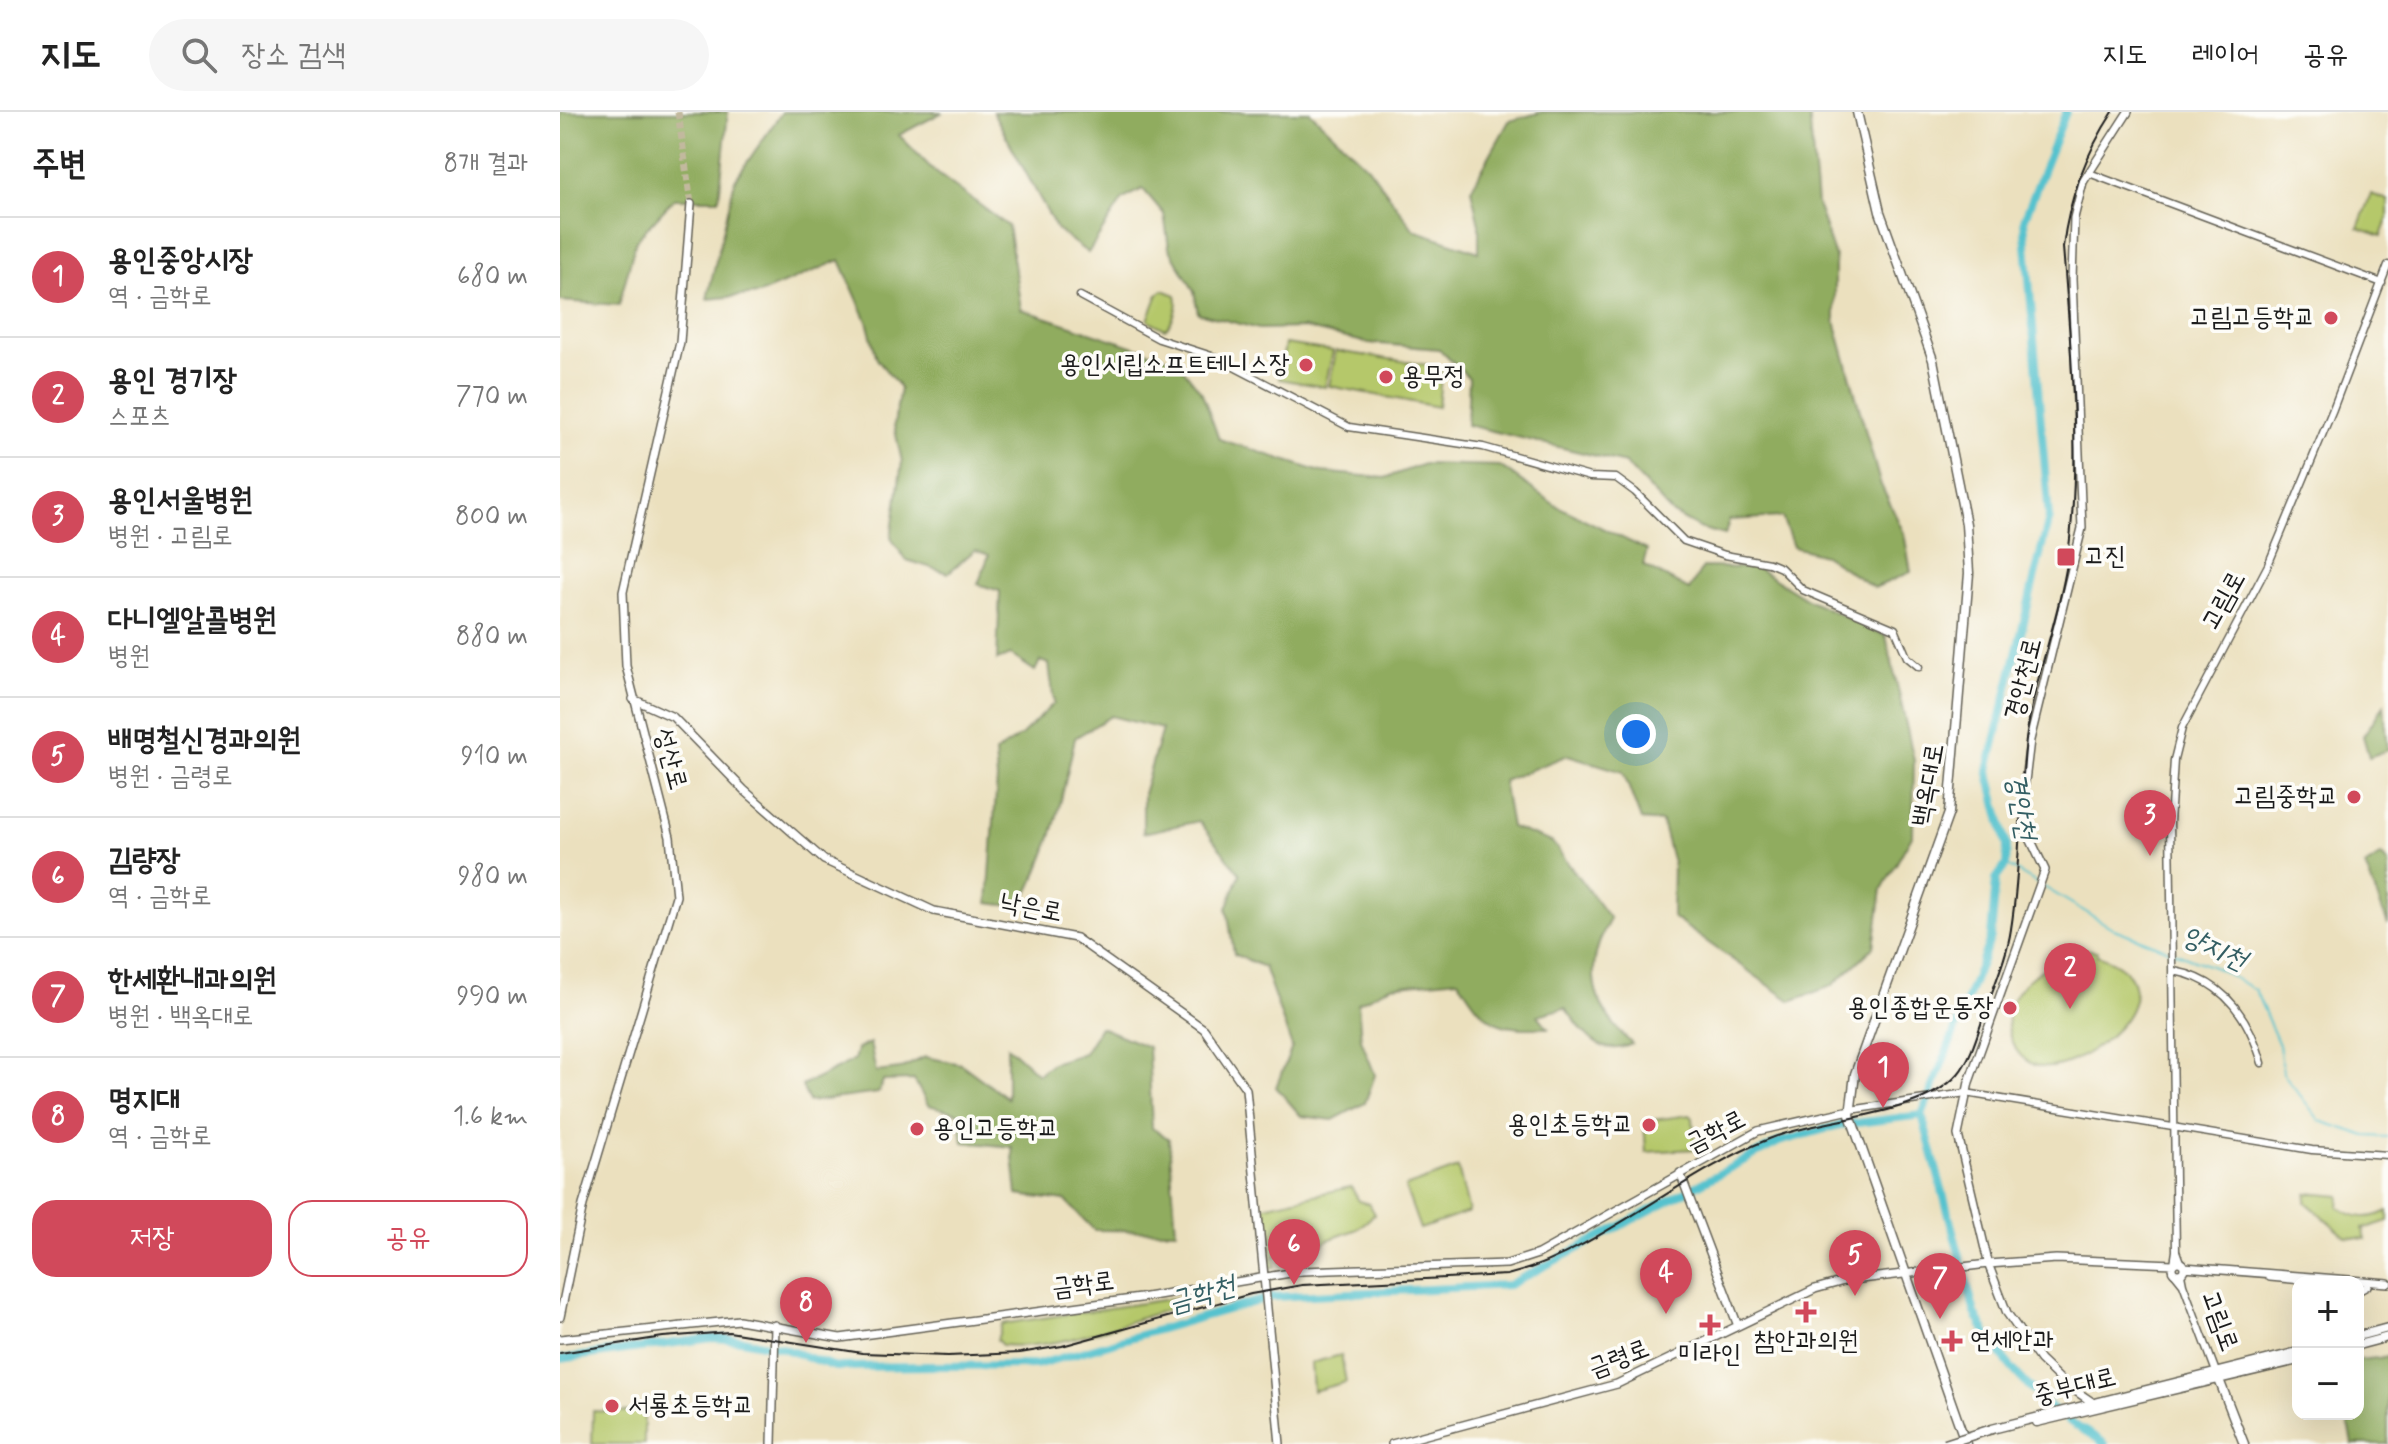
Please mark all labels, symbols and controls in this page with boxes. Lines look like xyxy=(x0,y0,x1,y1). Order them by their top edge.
search box xyxy=(149,19,709,91)
text: 지도 xyxy=(40,31,101,80)
icon: search xyxy=(177,33,221,77)
text: 장소 검색 xyxy=(241,36,346,75)
text: 지도 xyxy=(2102,37,2147,74)
text: 레이어 xyxy=(2191,37,2259,74)
text: 공유 xyxy=(2303,37,2348,74)
text: 주변 xyxy=(32,142,87,187)
text: 8개 결과 xyxy=(444,147,528,181)
text: 용인중앙시장 xyxy=(108,241,253,280)
text: 1 xyxy=(52,260,64,294)
text: 680 m xyxy=(457,260,528,294)
text: 역 · 금학로 xyxy=(108,280,212,314)
place label: 고림고등학교 xyxy=(2189,301,2315,335)
marker: 고림고등학교 xyxy=(2322,309,2340,327)
place label: 용인시립소프트테니스장 xyxy=(1060,348,1290,382)
marker: 용인시립소프트테니스장 xyxy=(1297,356,1315,374)
place label: 용무정 xyxy=(1402,360,1465,394)
text: 용인 경기장 xyxy=(108,361,237,400)
marker: 용무정 xyxy=(1377,368,1395,386)
text: 2 xyxy=(52,380,64,414)
text: 770 m xyxy=(456,380,528,414)
text: 스포츠 xyxy=(108,400,171,434)
text: 용인서울병원 xyxy=(108,481,253,520)
text: 3 xyxy=(52,500,64,534)
text: 800 m xyxy=(455,500,528,534)
text: 병원 · 고림로 xyxy=(108,520,233,554)
place label: 고진 xyxy=(2084,540,2126,574)
marker: 고진 xyxy=(2055,546,2077,568)
street label: 고림로 xyxy=(2194,565,2254,637)
text: 다니엘알콜병원 xyxy=(108,601,277,640)
text: 4 xyxy=(50,620,66,654)
text: 880 m xyxy=(456,620,528,654)
street label: 경안천로 xyxy=(1997,634,2051,724)
text: 병원 xyxy=(108,640,150,674)
your location xyxy=(1616,714,1656,754)
text: 배명철신경과의원 xyxy=(108,721,301,760)
street label: 성산로 xyxy=(645,724,695,794)
text: 5 xyxy=(50,740,66,774)
text: 910 m xyxy=(461,740,528,774)
street label: 백옥대로 xyxy=(1905,741,1953,829)
text: 병원 · 금령로 xyxy=(108,760,233,794)
water label: 경안천 xyxy=(1996,770,2045,845)
place label: 고림중학교 xyxy=(2233,780,2338,814)
marker: 고림중학교 xyxy=(2345,788,2363,806)
pin: 3 xyxy=(2124,790,2176,856)
text: 김량장 xyxy=(108,841,180,880)
text: 6 xyxy=(51,860,65,894)
text: 980 m xyxy=(458,860,528,894)
text: 역 · 금학로 xyxy=(108,880,212,914)
street label: 낙은로 xyxy=(997,885,1065,931)
water label: 양지천 xyxy=(2176,918,2255,981)
pin: 2 xyxy=(2044,943,2096,1009)
text: 한세환내과의원 xyxy=(108,961,277,1000)
text: 7 xyxy=(50,980,66,1014)
text: 990 m xyxy=(456,980,528,1014)
place label: 용인종합운동장 xyxy=(1848,991,1994,1025)
marker: 용인종합운동장 xyxy=(2001,999,2019,1017)
text: 병원 · 백옥대로 xyxy=(108,1000,254,1034)
pin: 1 xyxy=(1857,1042,1909,1108)
text: 명지대 xyxy=(108,1081,180,1120)
text: 8 xyxy=(51,1100,65,1134)
text: 1.6 km xyxy=(453,1100,528,1134)
street label: 금학로 xyxy=(1680,1103,1752,1161)
place label: 용인초등학교 xyxy=(1507,1108,1633,1142)
place label: 용인고등학교 xyxy=(933,1112,1059,1146)
marker: 용인초등학교 xyxy=(1640,1116,1658,1134)
text: 역 · 금학로 xyxy=(108,1120,212,1154)
marker: 용인고등학교 xyxy=(908,1120,926,1138)
button: 저장 xyxy=(32,1200,272,1277)
button: 공유 xyxy=(288,1200,528,1277)
pin: 6 xyxy=(1268,1219,1320,1285)
pin: 5 xyxy=(1829,1230,1881,1296)
pin: 4 xyxy=(1640,1248,1692,1314)
pin: 7 xyxy=(1914,1253,1966,1319)
street label: 금학로 xyxy=(1050,1264,1116,1306)
water label: 금학천 xyxy=(1164,1267,1242,1322)
map controls xyxy=(2292,1276,2364,1420)
button: + xyxy=(2292,1276,2364,1348)
pin: 8 xyxy=(780,1277,832,1343)
street label: 고림로 xyxy=(2192,1286,2246,1356)
marker: 참안과의원 xyxy=(1795,1301,1817,1323)
marker: 미라인 xyxy=(1699,1314,1721,1336)
place label: 연세안과 xyxy=(1970,1324,2054,1358)
place label: 참안과의원 xyxy=(1754,1325,1858,1359)
marker: 연세안과 xyxy=(1941,1330,1963,1352)
street label: 금령로 xyxy=(1584,1332,1654,1386)
place label: 미라인 xyxy=(1679,1338,1741,1372)
button: − xyxy=(2292,1348,2364,1420)
street label: 중부대로 xyxy=(2030,1360,2120,1414)
place label: 서룡초등학교 xyxy=(628,1389,754,1423)
marker: 서룡초등학교 xyxy=(603,1397,621,1415)

